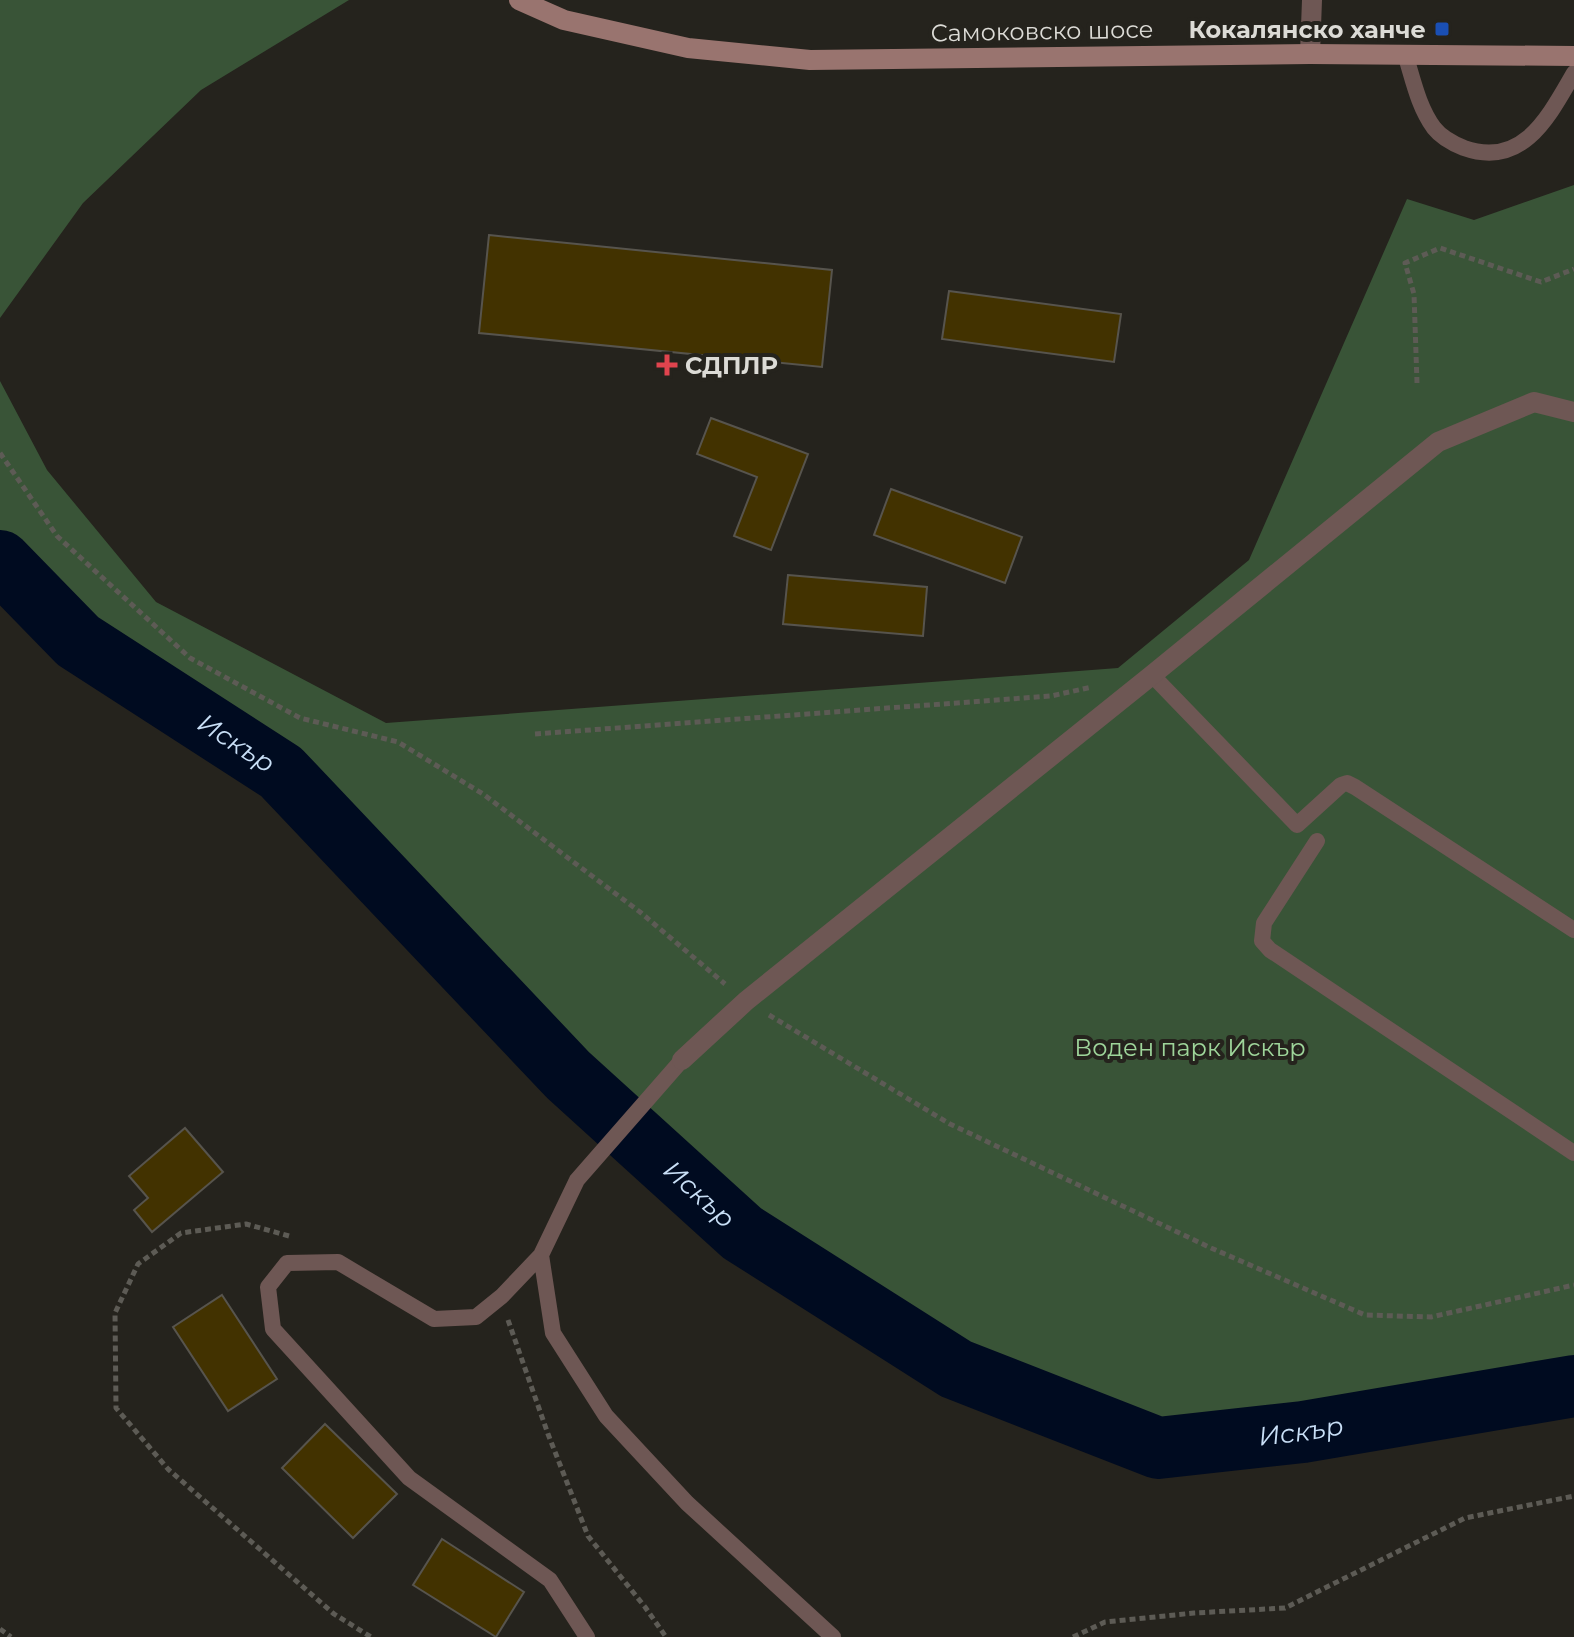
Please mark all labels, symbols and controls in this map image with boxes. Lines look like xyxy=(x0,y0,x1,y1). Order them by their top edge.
street label: Самоковско шосе xyxy=(930,15,1154,47)
place label: Кокалянско ханче xyxy=(1188,15,1426,44)
marker: Кокалянско ханче xyxy=(1433,20,1451,38)
place label: СДПЛР xyxy=(685,351,778,380)
marker: СДПЛР xyxy=(656,354,678,376)
water label: Искър xyxy=(192,706,281,780)
park label: Воден парк Искър xyxy=(1074,1033,1306,1062)
water label: Искър xyxy=(657,1154,742,1235)
water label: Искър xyxy=(1257,1409,1346,1453)

